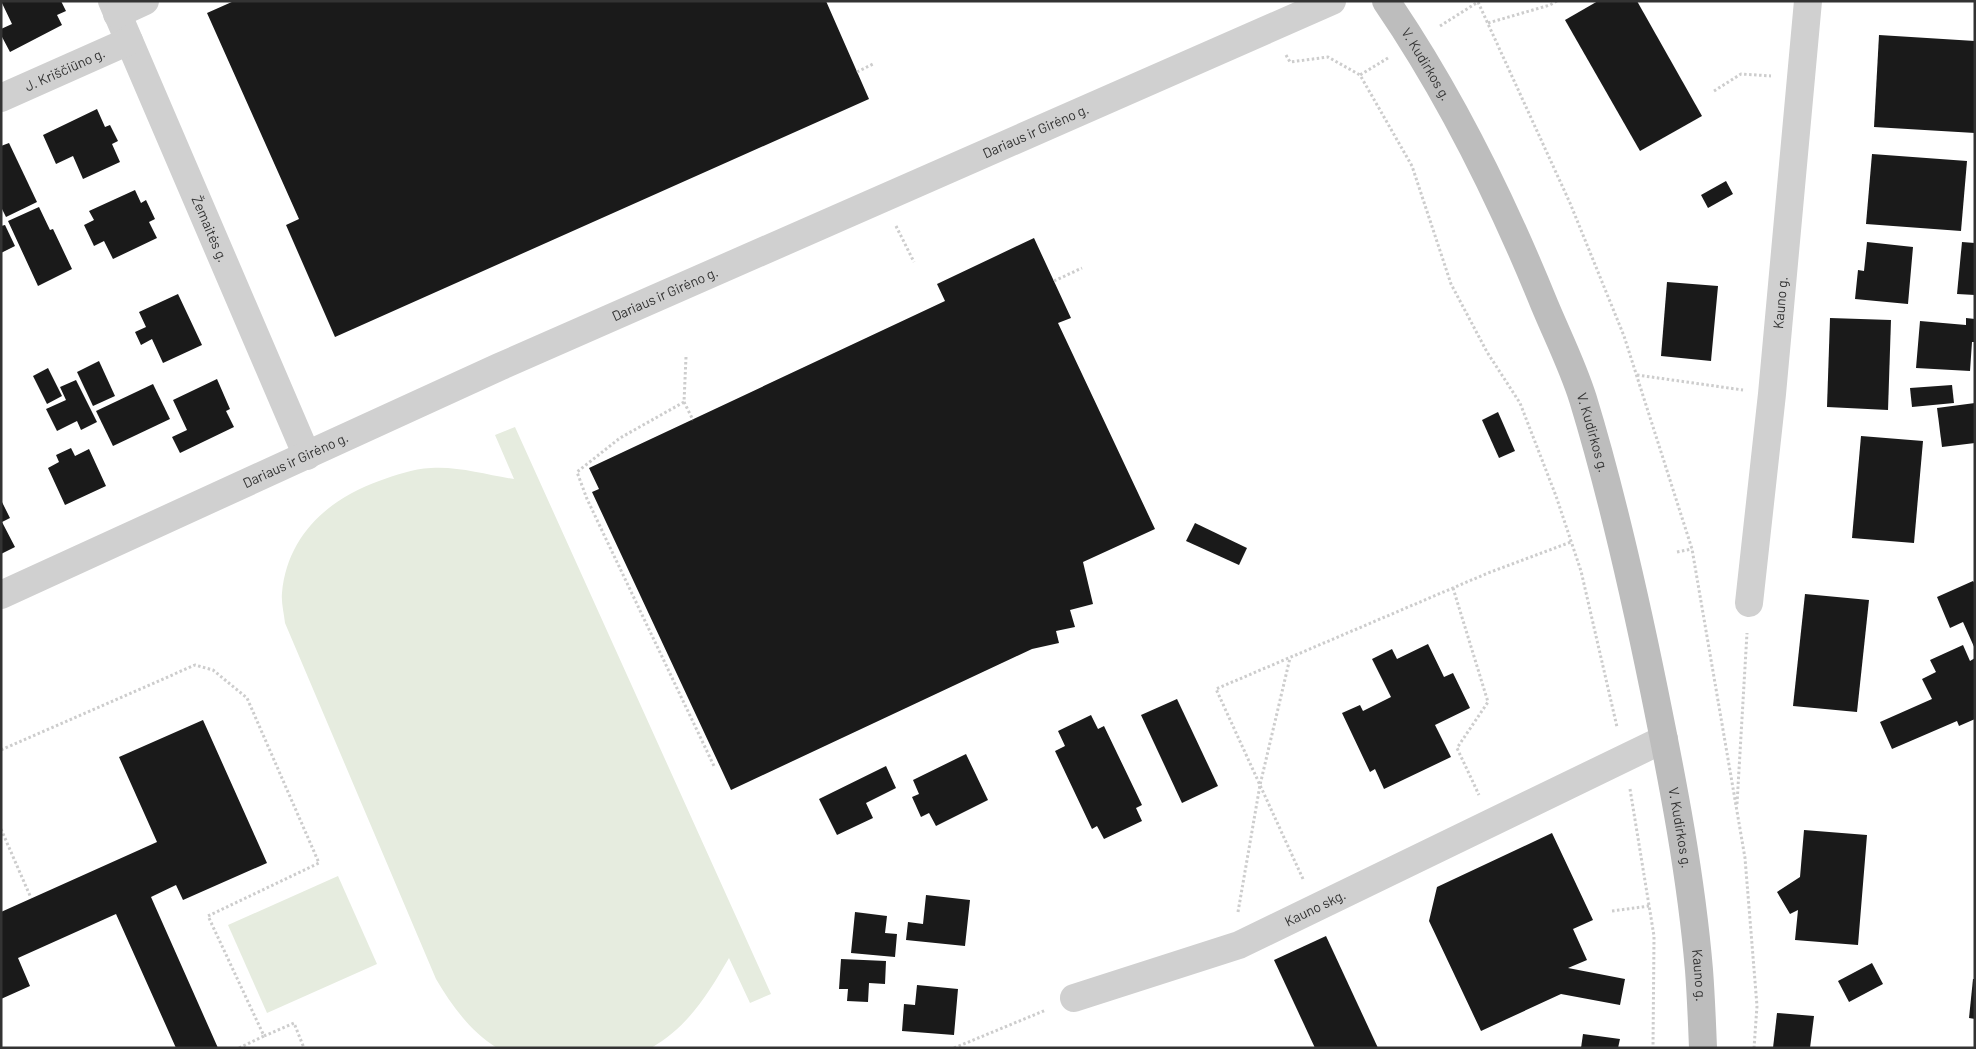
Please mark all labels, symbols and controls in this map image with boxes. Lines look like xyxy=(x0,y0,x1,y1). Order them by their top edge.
street label: V. Kudirkos g. xyxy=(1398,25,1455,103)
street label: J. Kriščiūno g. xyxy=(22,44,108,94)
street label: Dariaus ir Girėno g. xyxy=(980,100,1091,161)
street label: Žemaitės g. xyxy=(188,193,232,265)
street label: Dariaus ir Girėno g. xyxy=(609,263,720,324)
street label: Kauno g. xyxy=(1769,276,1791,330)
street label: V. Kudirkos g. xyxy=(1574,390,1613,474)
street label: Dariaus ir Girėno g. xyxy=(240,428,351,491)
street label: V. Kudirkos g. xyxy=(1665,786,1696,869)
street label: Kauno skg. xyxy=(1282,886,1348,930)
street label: Kauno g. xyxy=(1689,948,1710,1002)

